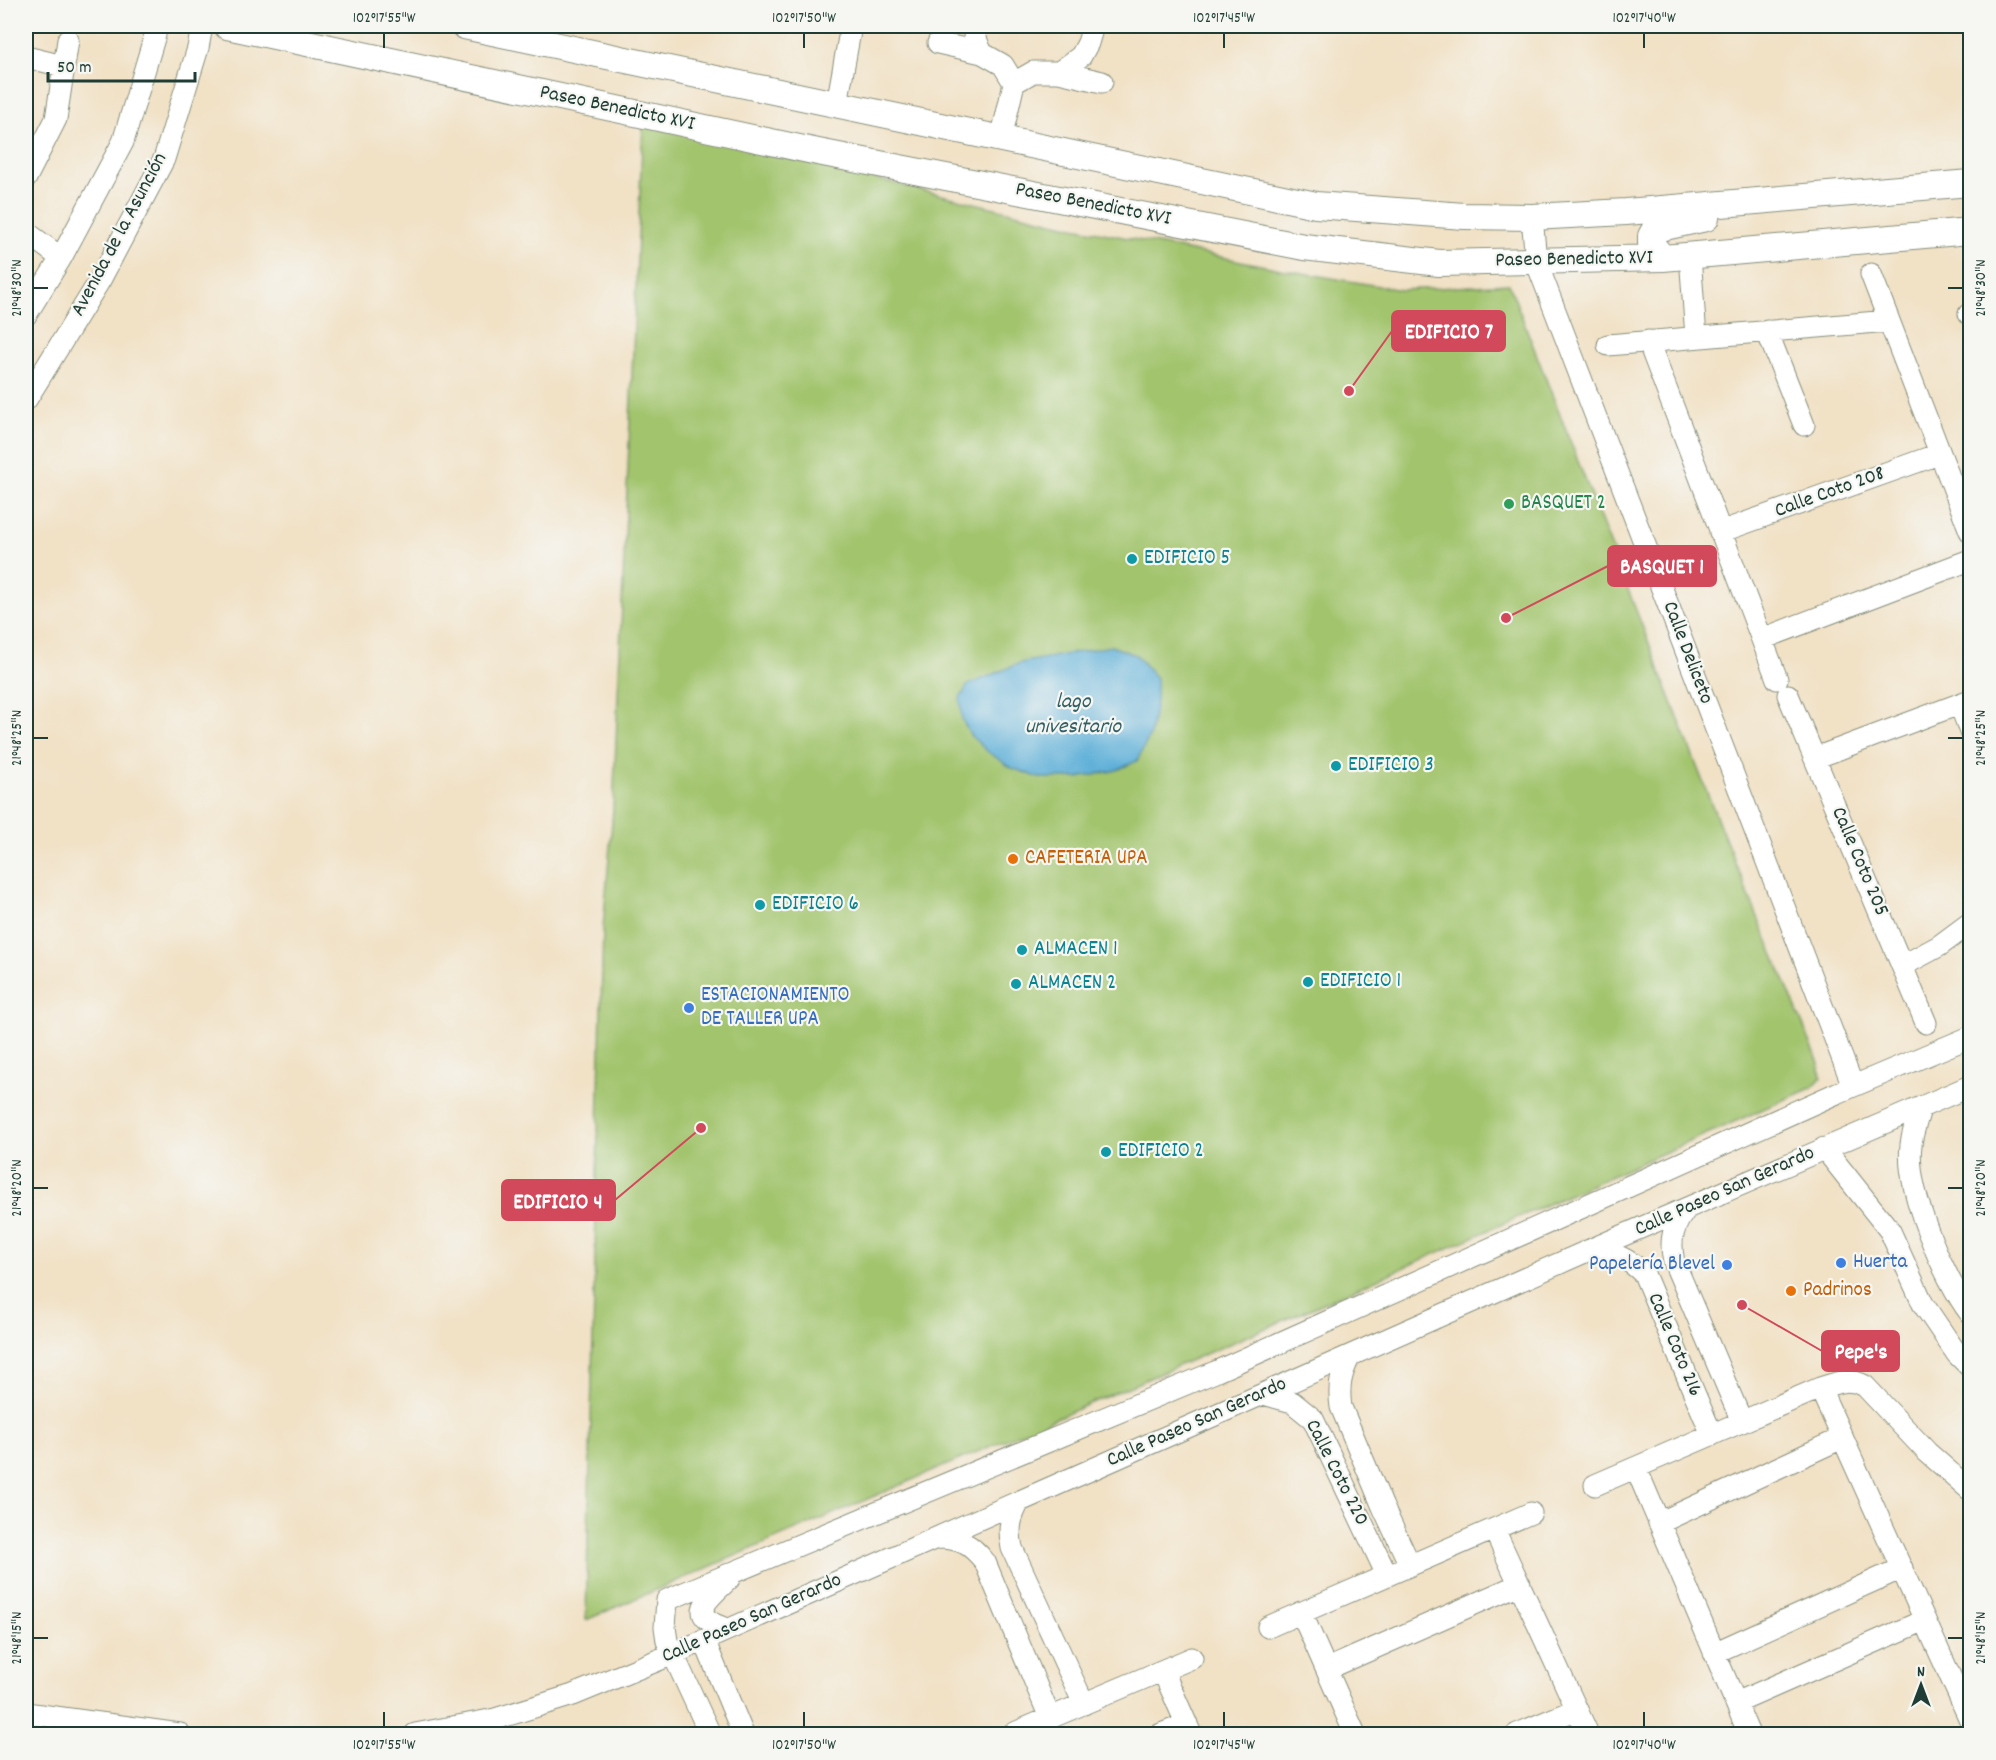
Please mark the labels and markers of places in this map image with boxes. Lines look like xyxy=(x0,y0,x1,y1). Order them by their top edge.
callout: EDIFICIO 7 xyxy=(1392,311,1505,351)
place label: BASQUET 2 xyxy=(1521,489,1606,519)
marker: BASQUET 2 xyxy=(1502,497,1516,511)
place label: EDIFICIO 5 xyxy=(1144,544,1230,574)
callout: BASQUET 1 xyxy=(1608,546,1716,586)
marker: EDIFICIO 5 xyxy=(1125,552,1139,566)
place label: EDIFICIO 3 xyxy=(1348,751,1434,781)
marker: EDIFICIO 3 xyxy=(1329,759,1343,773)
place label: CAFETERIA UPA xyxy=(1025,844,1148,874)
marker: CAFETERIA UPA xyxy=(1006,852,1020,866)
place label: EDIFICIO 6 xyxy=(772,890,859,920)
marker: EDIFICIO 6 xyxy=(753,898,767,912)
place label: ALMACEN 1 xyxy=(1034,935,1118,965)
marker: ALMACEN 1 xyxy=(1015,943,1029,957)
place label: EDIFICIO 1 xyxy=(1320,967,1401,997)
place label: ALMACEN 2 xyxy=(1028,969,1116,999)
marker: EDIFICIO 1 xyxy=(1301,975,1315,989)
marker: ALMACEN 2 xyxy=(1009,977,1023,991)
place label: ESTACIONAMIENTO DE TALLER UPA xyxy=(701,981,850,1035)
marker: ESTACIONAMIENTO DE TALLER UPA xyxy=(682,1001,696,1015)
place label: EDIFICIO 2 xyxy=(1118,1137,1204,1167)
marker: EDIFICIO 2 xyxy=(1099,1145,1113,1159)
callout: EDIFICIO 4 xyxy=(502,1180,615,1220)
place label: Huerta xyxy=(1853,1248,1909,1278)
place label: Papelería Blevel xyxy=(1589,1250,1715,1280)
marker: Huerta xyxy=(1834,1256,1848,1270)
marker: Papelería Blevel xyxy=(1720,1258,1734,1272)
place label: Padrinos xyxy=(1803,1276,1872,1306)
marker: Padrinos xyxy=(1784,1284,1798,1298)
callout: Pepe's xyxy=(1822,1331,1899,1371)

